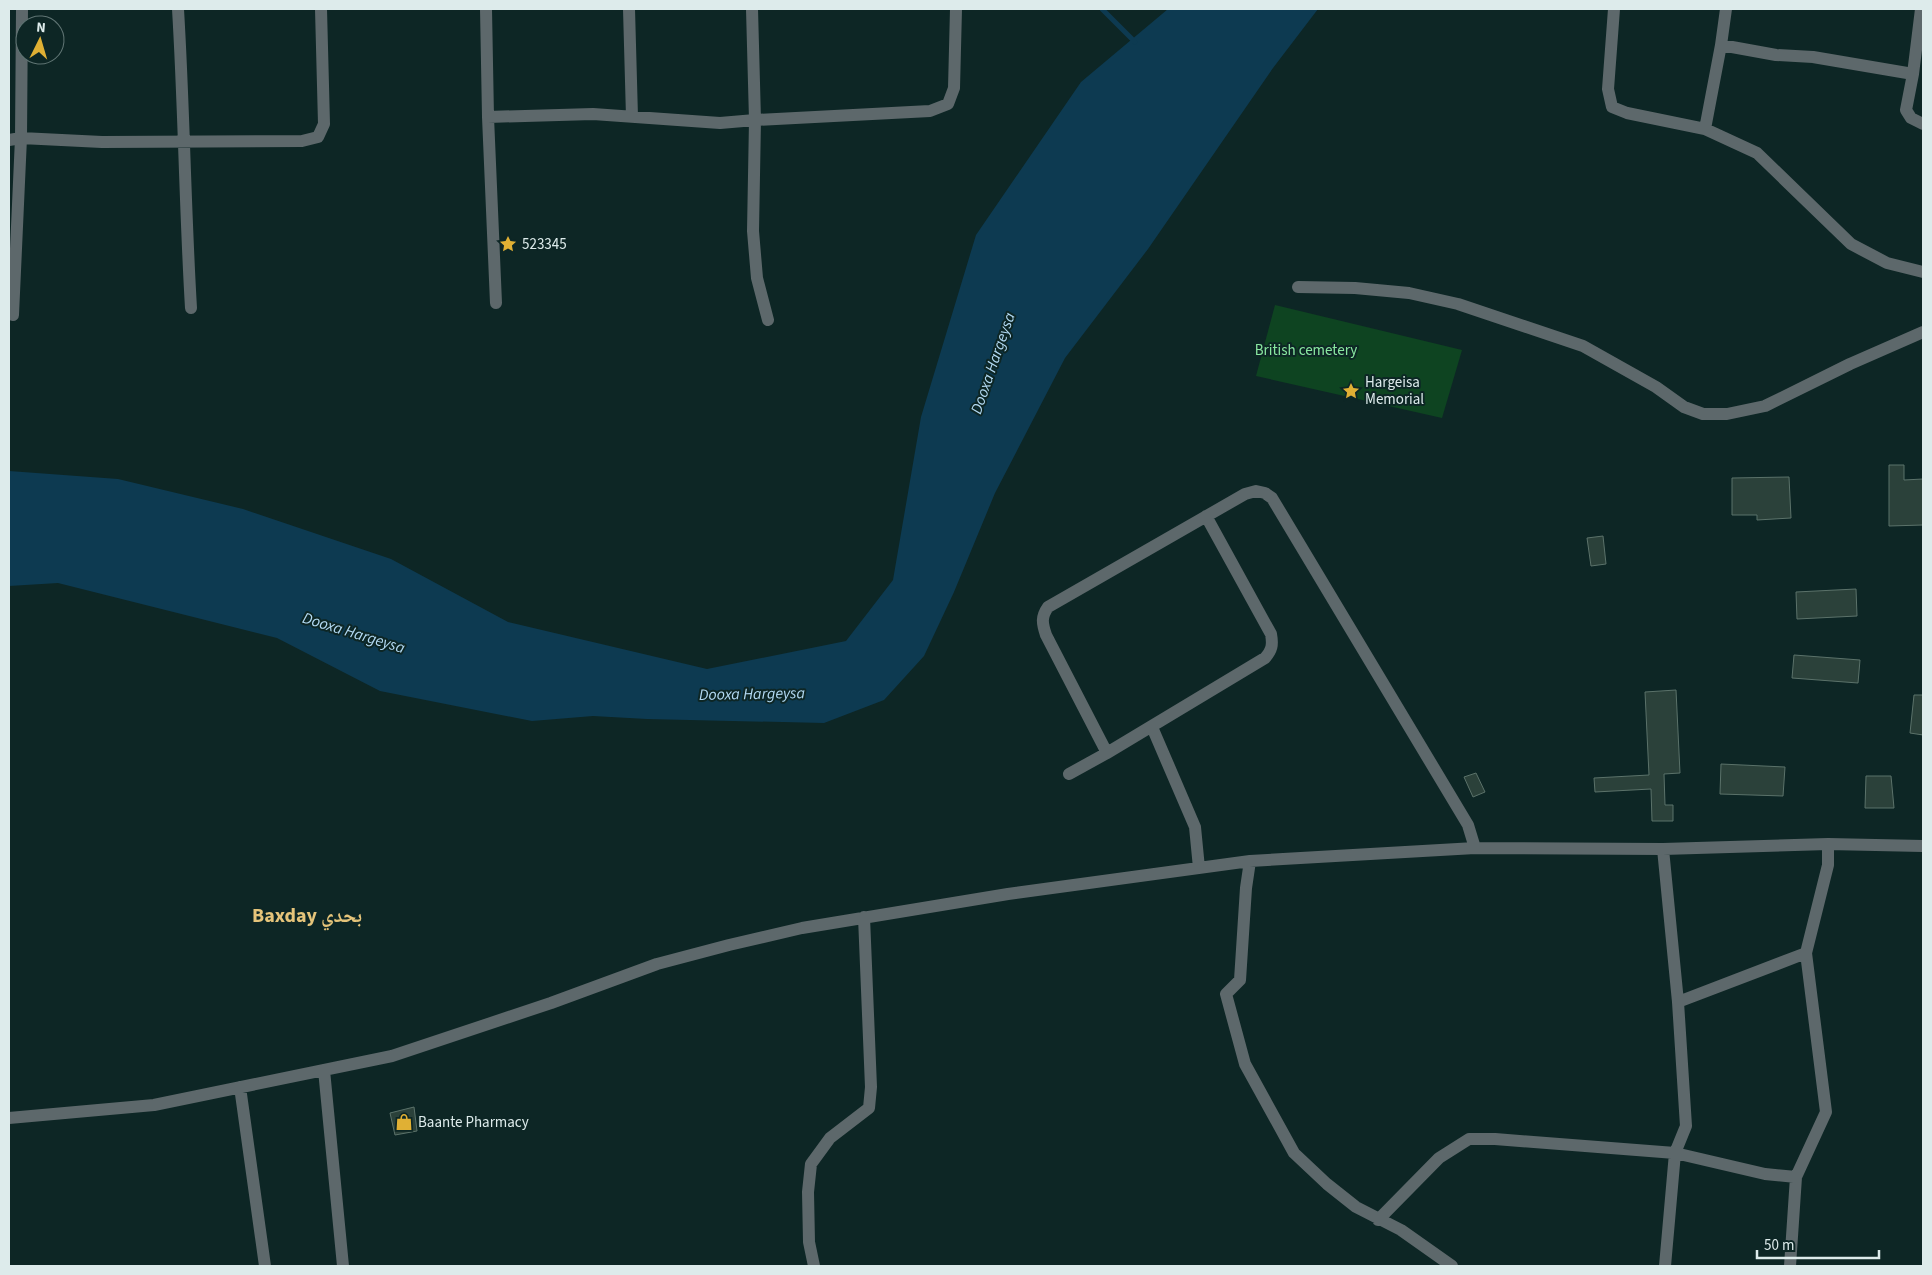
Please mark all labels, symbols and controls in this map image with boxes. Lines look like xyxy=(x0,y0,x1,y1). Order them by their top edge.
north arrow xyxy=(15,15,65,65)
text: N xyxy=(36,18,47,38)
place icon: 523345 xyxy=(498,234,518,254)
place label: 523345 xyxy=(522,234,567,255)
water label: Dooxa Hargeysa xyxy=(965,309,1021,417)
park label: British cemetery xyxy=(1255,340,1357,361)
place label: Hargeisa Memorial xyxy=(1365,372,1424,410)
place icon: Hargeisa Memorial xyxy=(1341,381,1361,401)
water label: Dooxa Hargeysa xyxy=(300,607,408,659)
water label: Dooxa Hargeysa xyxy=(699,682,806,706)
district label: Baxday بحدي xyxy=(252,902,362,931)
shop icon: Baante Pharmacy xyxy=(394,1112,414,1132)
place label: Baante Pharmacy xyxy=(418,1112,529,1133)
scale bar xyxy=(1757,1228,1880,1260)
text: 50 m xyxy=(1764,1235,1794,1256)

